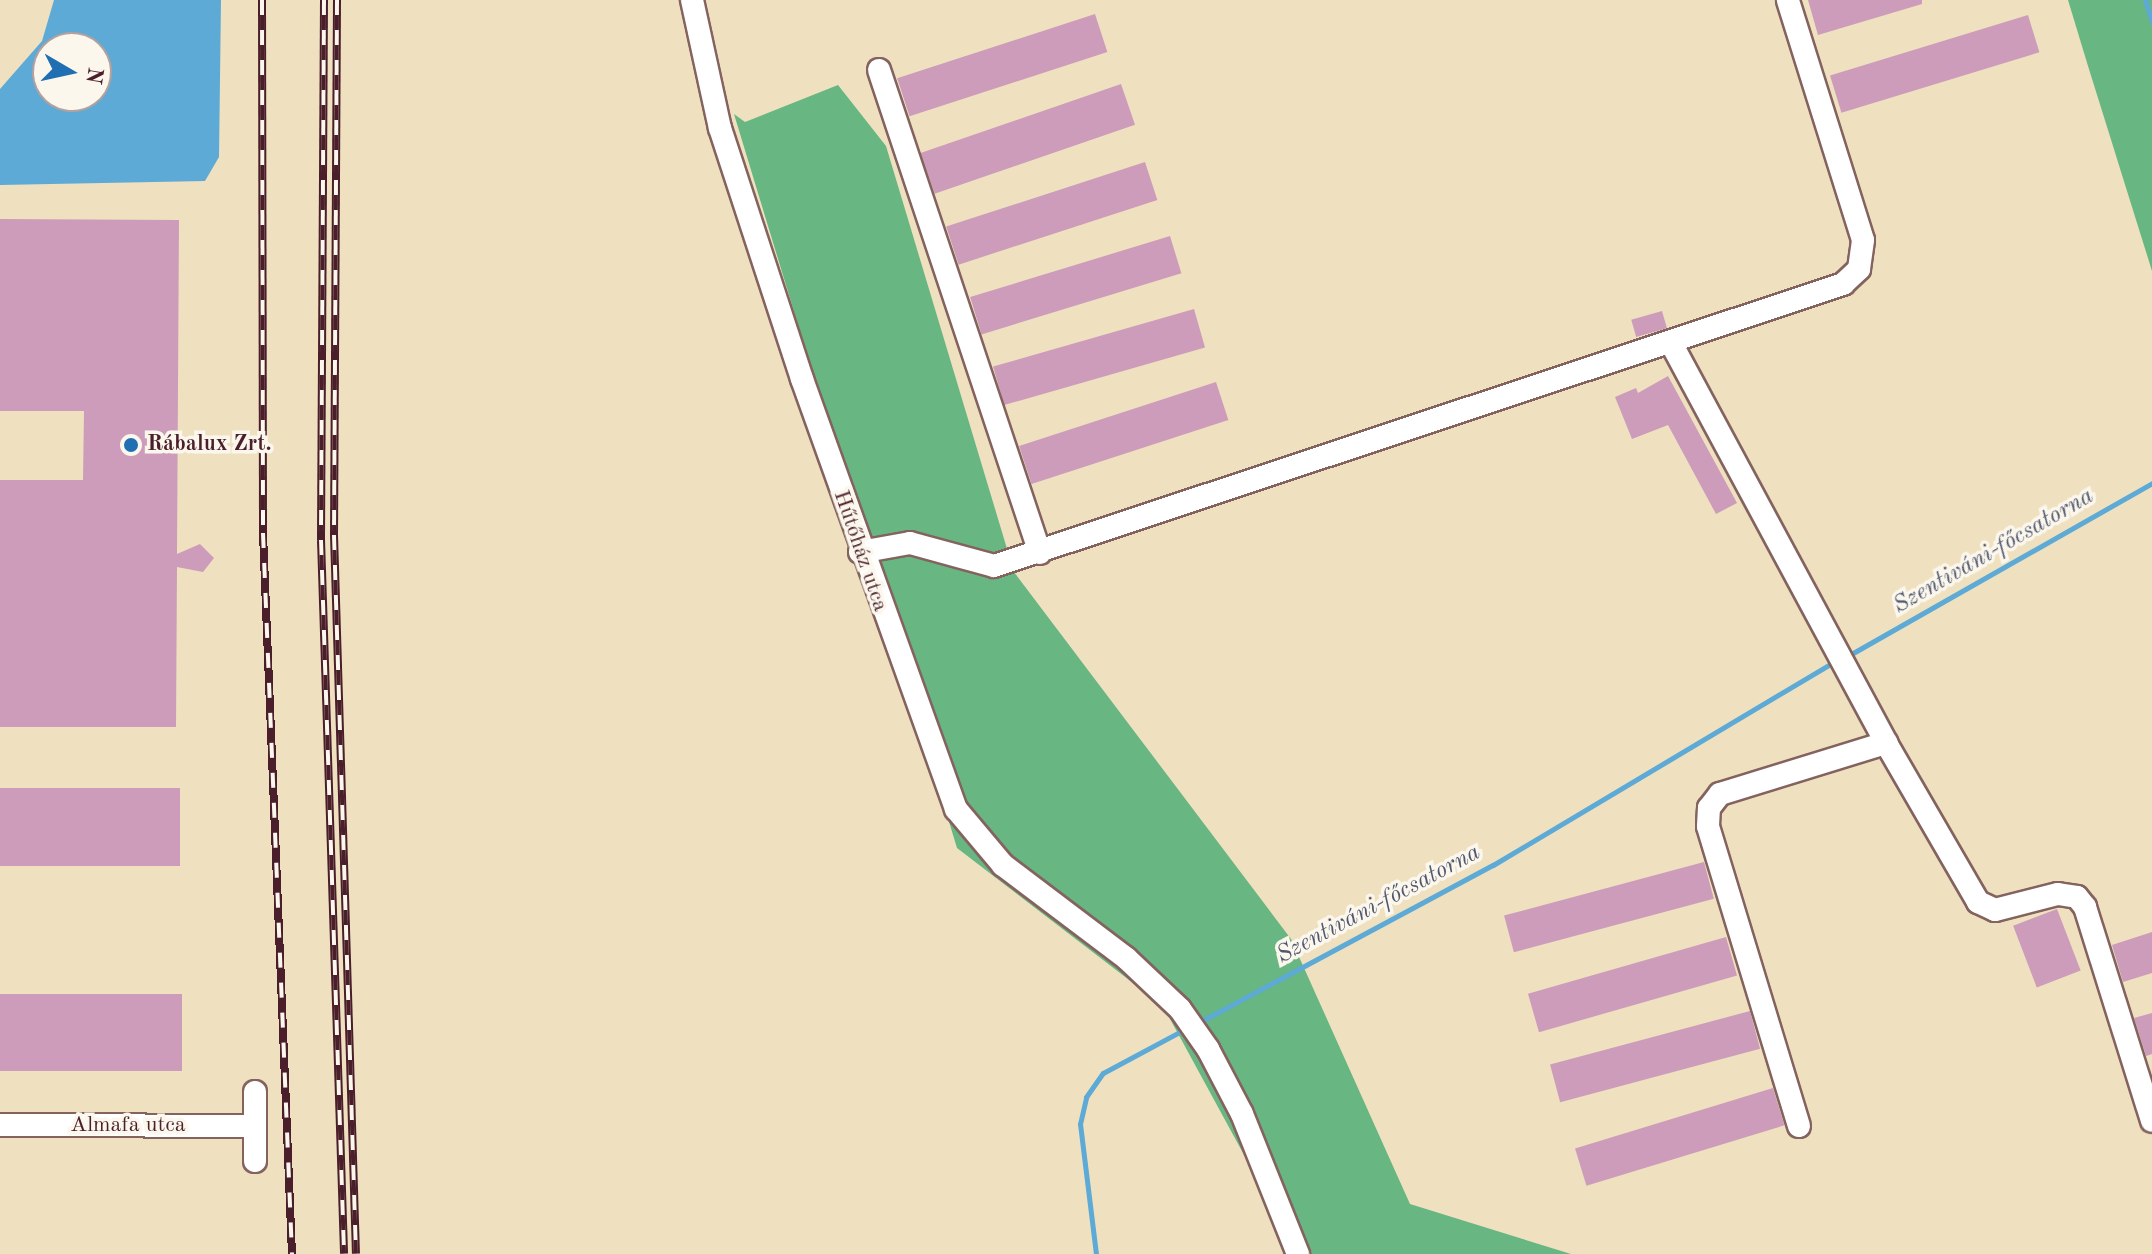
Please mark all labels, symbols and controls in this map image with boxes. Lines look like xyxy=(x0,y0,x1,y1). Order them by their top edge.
north arrow xyxy=(32,32,112,112)
text: N xyxy=(82,65,106,85)
place label: Rábalux Zrt. xyxy=(147,432,272,458)
marker: Rábalux Zrt. xyxy=(122,436,140,454)
water label: Szentiváni-főcsatorna xyxy=(1888,483,2100,621)
street label: Hűtőház utca xyxy=(827,487,893,615)
water label: Szentiváni-főcsatorna xyxy=(1272,839,1486,971)
street label: Almafa utca xyxy=(70,1113,186,1139)

